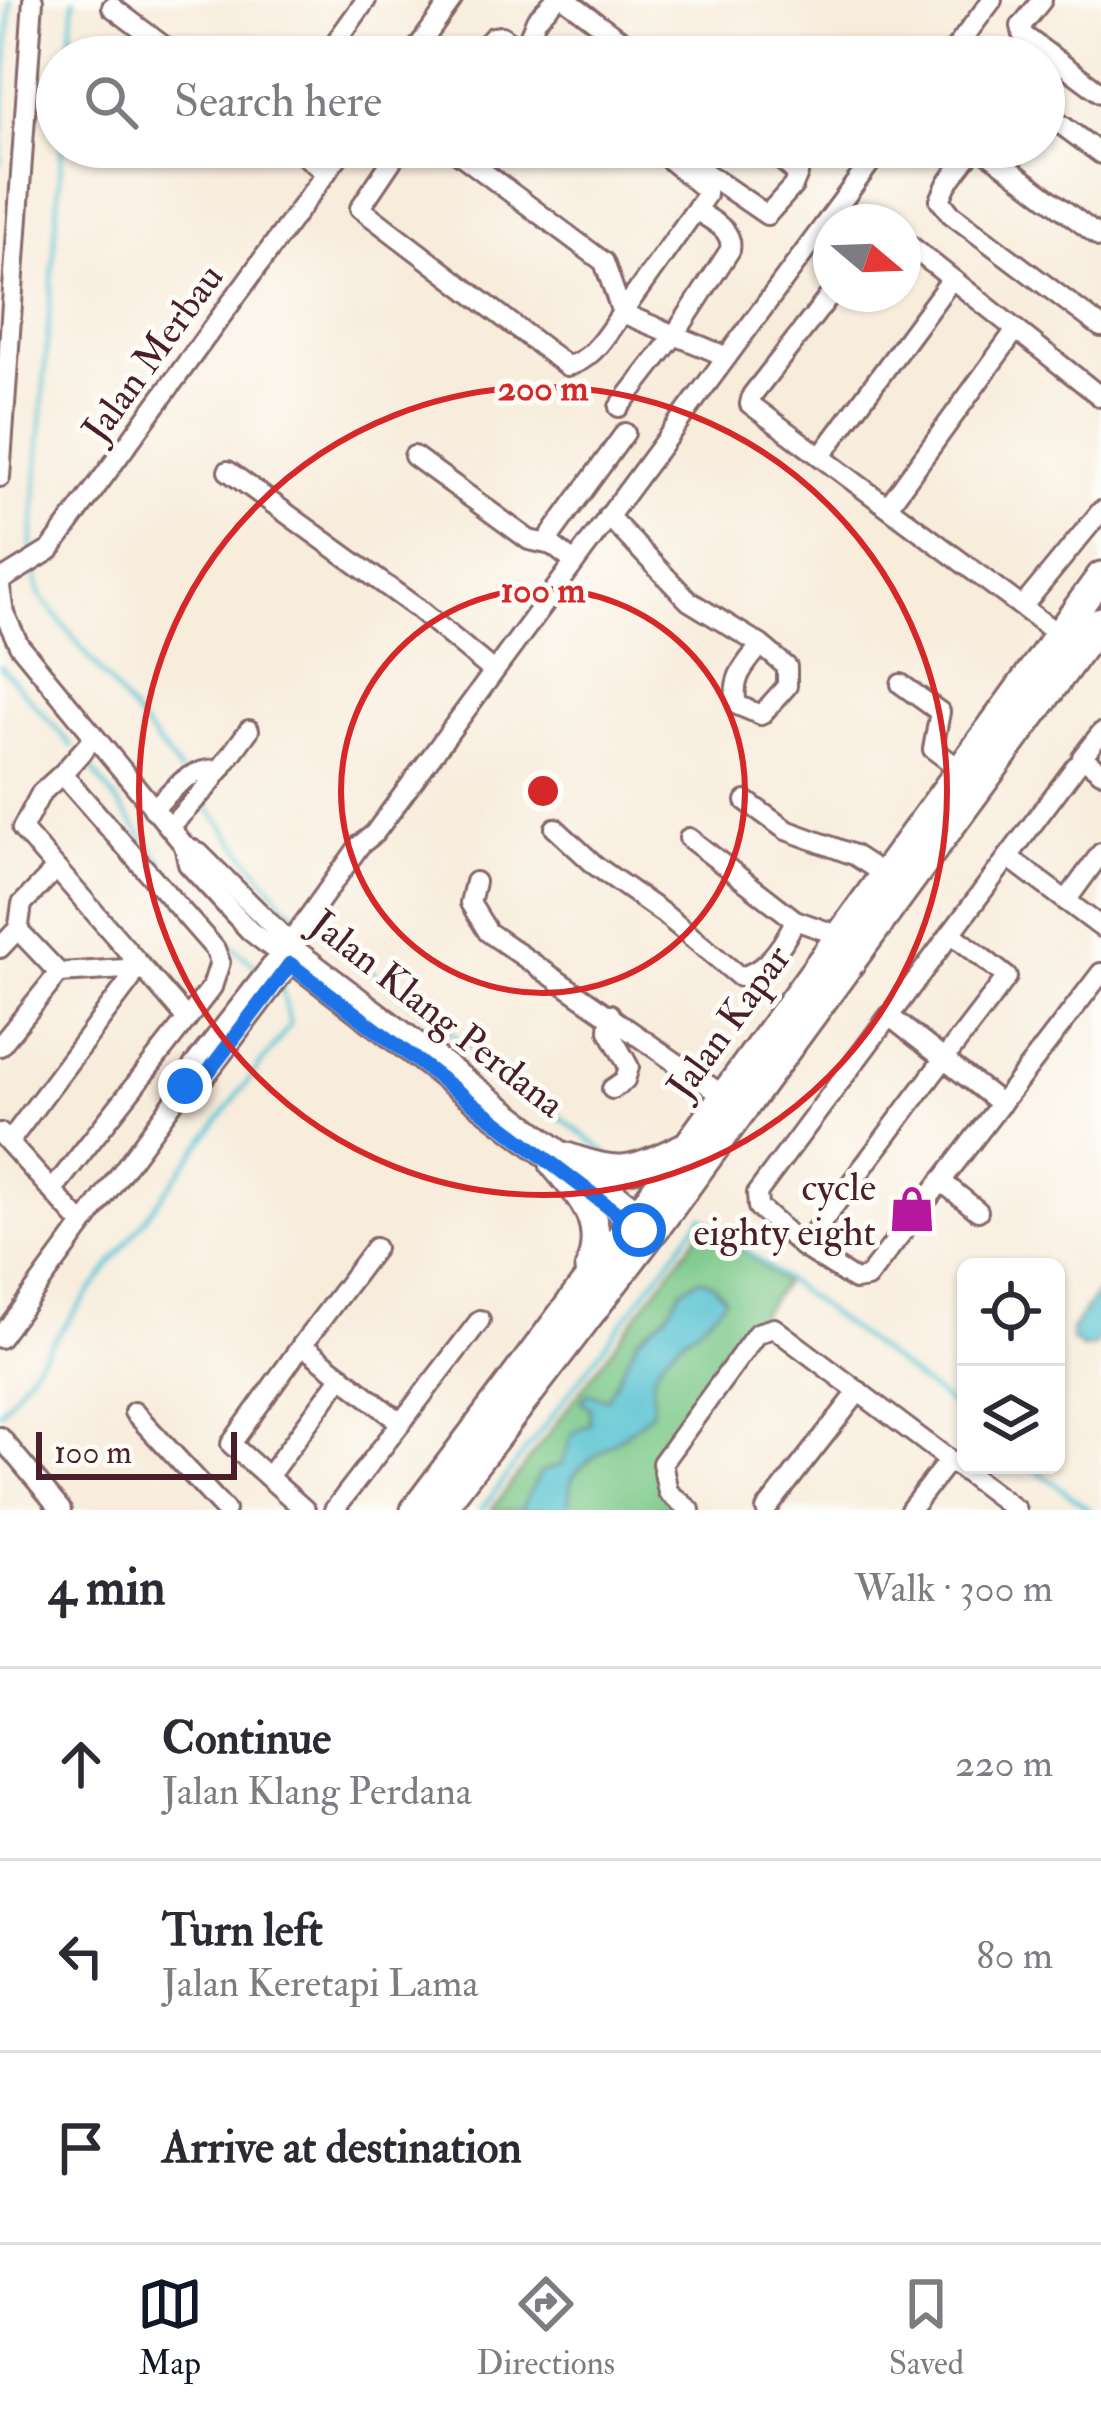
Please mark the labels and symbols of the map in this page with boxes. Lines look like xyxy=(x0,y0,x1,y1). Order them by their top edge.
north arrow xyxy=(813,204,921,312)
street label: Jalan Merbau xyxy=(71,254,234,453)
text: 200 m xyxy=(498,366,588,411)
text: 100 m xyxy=(500,568,586,613)
centre of rings xyxy=(522,770,564,812)
street label: Jalan Klang Perdana xyxy=(299,899,575,1129)
street label: Jalan Kapar xyxy=(656,935,802,1110)
route end xyxy=(158,1059,212,1113)
place label: cycle eighty eight xyxy=(693,1163,876,1257)
shop icon: cycle eighty eight xyxy=(887,1184,937,1234)
route start xyxy=(612,1203,666,1257)
scale bar xyxy=(36,1426,237,1479)

